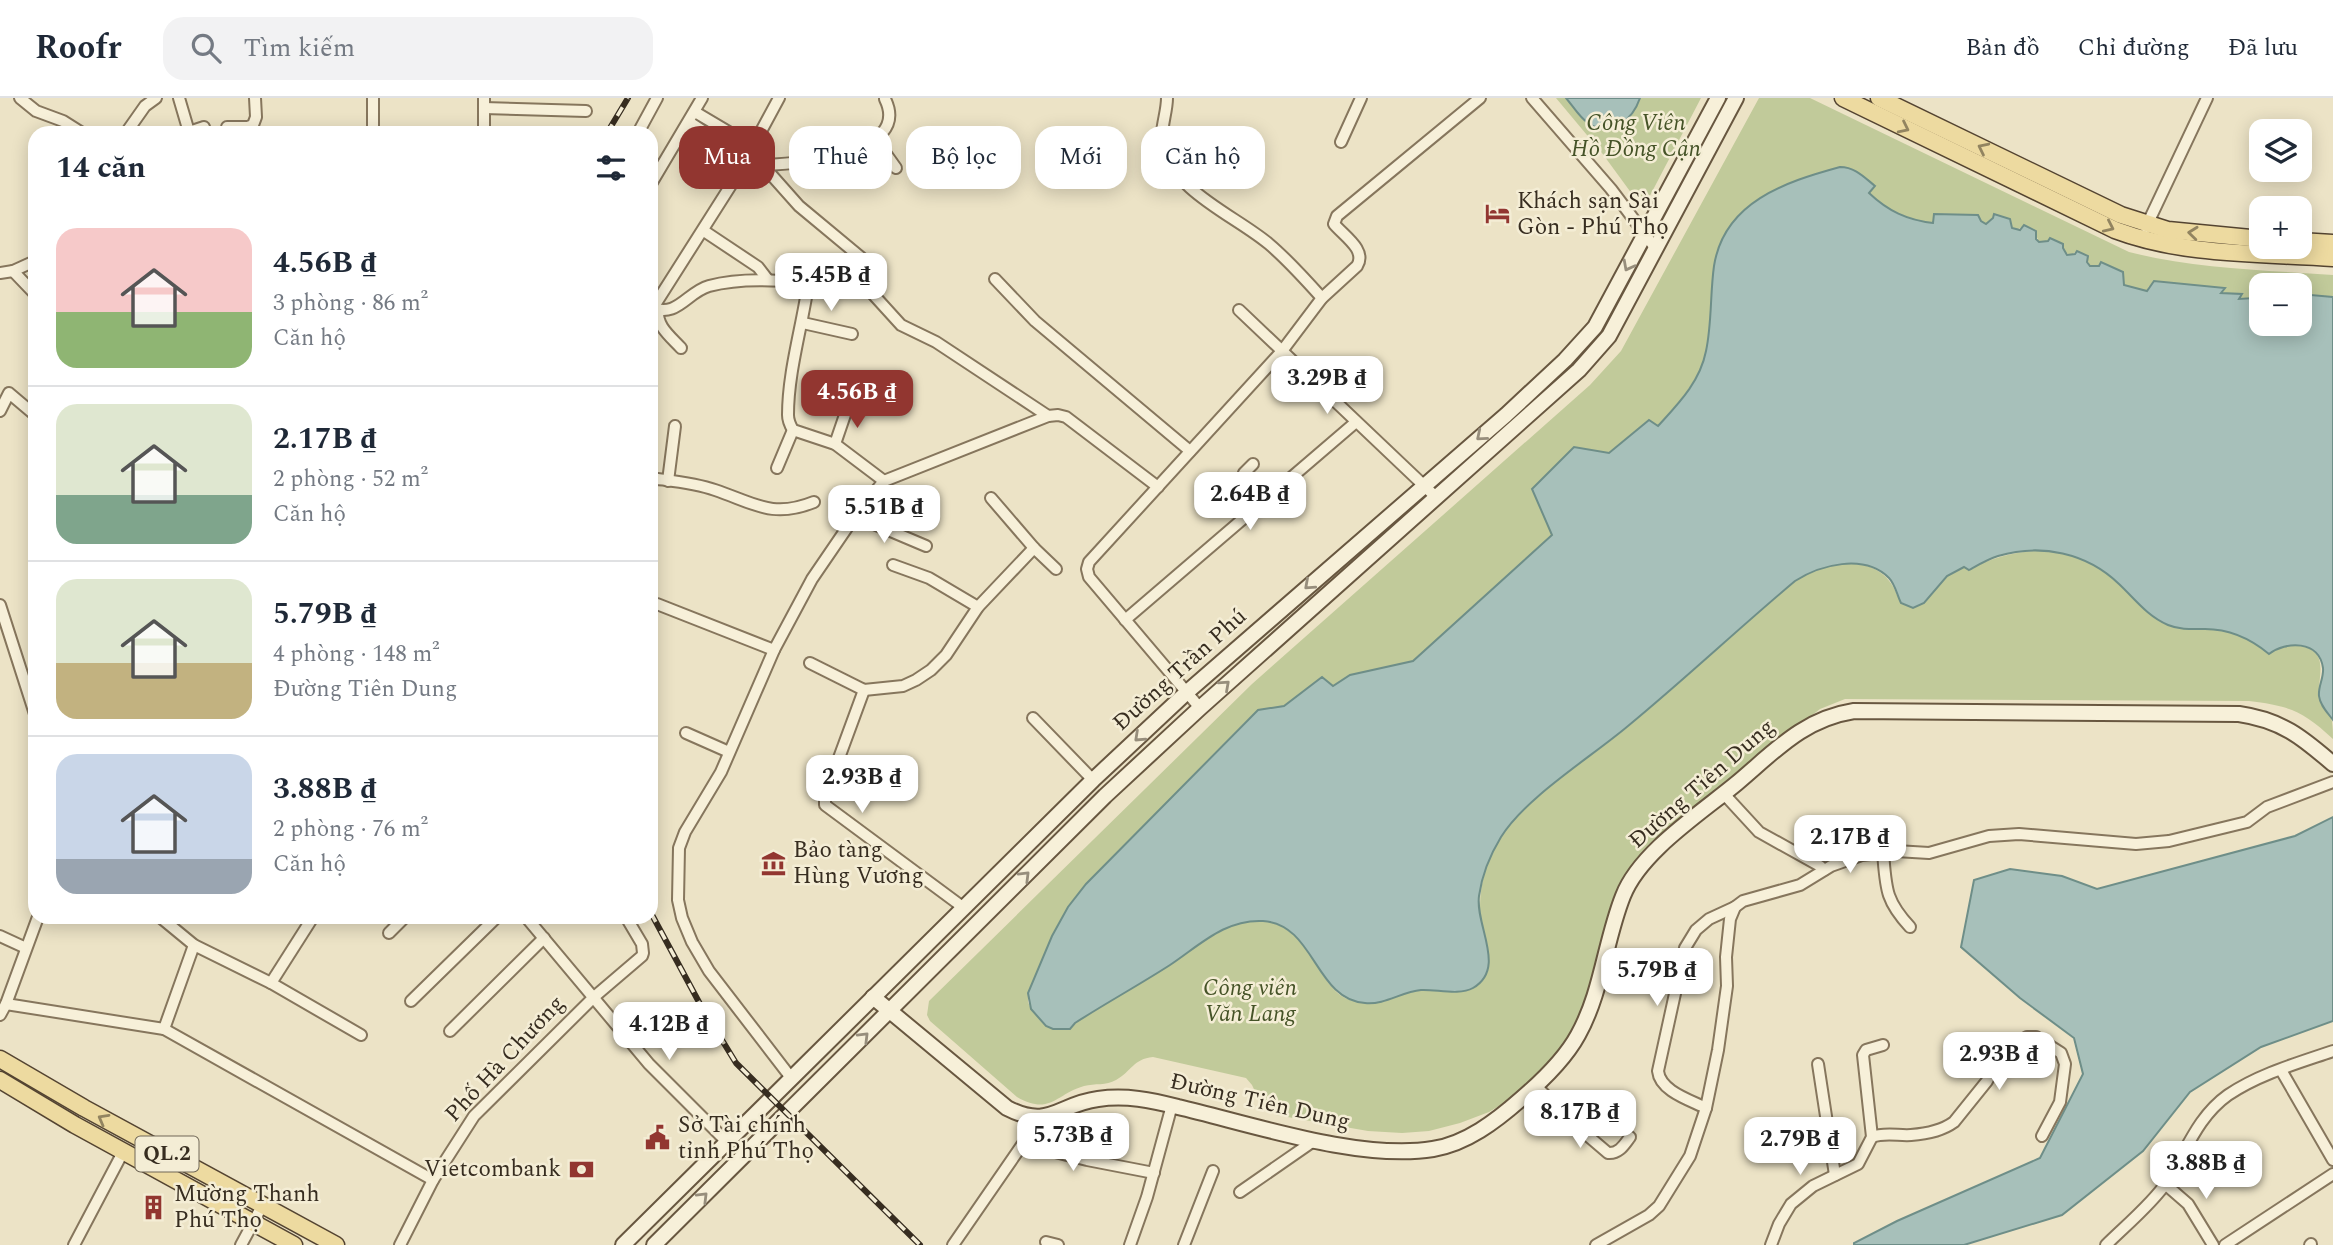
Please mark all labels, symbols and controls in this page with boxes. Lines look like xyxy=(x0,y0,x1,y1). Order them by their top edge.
search box xyxy=(163,17,653,80)
text: Roofr xyxy=(35,23,121,73)
text: Tìm kiếm xyxy=(243,28,355,68)
icon: search xyxy=(187,29,225,67)
text: Bản đồ xyxy=(1965,30,2040,66)
text: Chỉ đường xyxy=(2078,30,2190,66)
text: Đã lưu xyxy=(2228,30,2298,66)
park label: Công Viên Hồ Đồng Cận xyxy=(1571,106,1701,167)
one-way arrow xyxy=(1897,119,1909,133)
map controls xyxy=(2249,119,2312,336)
button: layers xyxy=(2249,119,2312,182)
chip: Mua xyxy=(679,126,775,189)
chip: Thuê xyxy=(789,126,892,189)
chip: Bộ lọc xyxy=(906,126,1021,189)
chip: Mới xyxy=(1035,126,1127,189)
chip: Căn hộ xyxy=(1141,126,1265,189)
one-way arrow xyxy=(1978,143,1990,157)
text: 14 căn xyxy=(56,145,146,191)
icon: filters xyxy=(592,149,630,187)
place label: Khách sạn Sài Gòn - Phú Thọ xyxy=(1517,184,1669,245)
button: + xyxy=(2249,196,2312,259)
hotel icon: Khách sạn Sài Gòn - Phú Thọ xyxy=(1483,200,1511,228)
one-way arrow xyxy=(2102,218,2114,232)
one-way arrow xyxy=(2187,226,2199,241)
text: 4.56B ₫ xyxy=(273,240,377,286)
pin: 5.45B ₫ xyxy=(766,254,896,313)
icon: home xyxy=(112,256,196,340)
text: 5.45B ₫ xyxy=(791,258,871,293)
one-way arrow xyxy=(1623,259,1636,271)
button: − xyxy=(2249,273,2312,336)
text: 3 phòng · 86 m² xyxy=(273,286,428,321)
text: Căn hộ xyxy=(273,321,346,356)
pin: 3.29B ₫ xyxy=(1262,356,1392,416)
text: 3.29B ₫ xyxy=(1287,361,1367,396)
pin: 4.56B ₫ xyxy=(792,370,922,430)
text: 4.56B ₫ xyxy=(817,375,897,410)
text: 2.17B ₫ xyxy=(273,416,377,462)
one-way arrow xyxy=(1476,428,1489,440)
icon: home xyxy=(112,432,196,516)
text: 2 phòng · 52 m² xyxy=(273,462,428,497)
pin: 2.64B ₫ xyxy=(1185,472,1315,532)
text: 2.64B ₫ xyxy=(1210,477,1290,512)
pin: 5.51B ₫ xyxy=(819,486,949,545)
text: 5.51B ₫ xyxy=(844,490,924,525)
text: Căn hộ xyxy=(273,497,346,532)
one-way arrow xyxy=(1304,577,1317,589)
text: 5.79B ₫ xyxy=(273,591,377,637)
street label: Đường Trần Phú xyxy=(1105,600,1255,740)
icon: home xyxy=(112,607,196,691)
text: 4 phòng · 148 m² xyxy=(273,637,439,672)
text: Đường Tiên Dung xyxy=(273,672,457,707)
one-way arrow xyxy=(1217,681,1230,693)
street label: Đường Tiên Dung xyxy=(1621,710,1783,858)
one-way arrow xyxy=(1135,728,1148,741)
pin: 2.93B ₫ xyxy=(797,756,927,815)
text: 2.93B ₫ xyxy=(822,760,902,795)
text: 3.88B ₫ xyxy=(273,766,377,812)
icon: home xyxy=(112,782,196,866)
text: 2 phòng · 76 m² xyxy=(273,812,428,847)
pin: 2.17B ₫ xyxy=(1785,816,1915,875)
text: 2.17B ₫ xyxy=(1810,820,1890,855)
place label: Bảo tàng Hùng Vương xyxy=(793,833,924,894)
text: Căn hộ xyxy=(273,847,346,882)
museum icon: Bảo tàng Hùng Vương xyxy=(759,849,787,877)
one-way arrow xyxy=(1017,871,1030,884)
pin: 5.79B ₫ xyxy=(1592,948,1722,1008)
text: 5.79B ₫ xyxy=(1617,953,1697,988)
park label: Công viên Văn Lang xyxy=(1203,971,1297,1032)
street label: Phố Hà Chương xyxy=(437,987,573,1131)
pin: 4.12B ₫ xyxy=(604,1002,734,1062)
text: 4.12B ₫ xyxy=(629,1007,709,1042)
one-way arrow xyxy=(856,1032,869,1045)
pin: 2.93B ₫ xyxy=(1934,1032,2064,1092)
text: 2.93B ₫ xyxy=(1959,1037,2039,1072)
street label: Đường Tiên Dung xyxy=(1166,1064,1354,1140)
pin: 8.17B ₫ xyxy=(1515,1090,1645,1150)
text: 8.17B ₫ xyxy=(1540,1095,1620,1130)
place label: Sở Tài chính tỉnh Phú Thọ xyxy=(678,1108,814,1169)
one-way arrow xyxy=(98,1114,111,1127)
pin: 5.73B ₫ xyxy=(1008,1114,1138,1173)
text: 5.73B ₫ xyxy=(1033,1118,1113,1153)
pin: 2.79B ₫ xyxy=(1735,1118,1865,1177)
text: 2.79B ₫ xyxy=(1760,1122,1840,1157)
public building icon: Sở Tài chính tỉnh Phú Thọ xyxy=(644,1124,672,1152)
road number: QL.2 xyxy=(136,1136,198,1172)
pin: 3.88B ₫ xyxy=(2141,1142,2271,1201)
text: 3.88B ₫ xyxy=(2166,1146,2246,1181)
place label: Vietcombank xyxy=(424,1152,561,1187)
bank icon: Vietcombank xyxy=(567,1155,595,1183)
place label: Mường Thanh Phú Thọ xyxy=(174,1177,320,1238)
one-way arrow xyxy=(695,1192,708,1205)
building icon: Mường Thanh Phú Thọ xyxy=(140,1193,168,1221)

